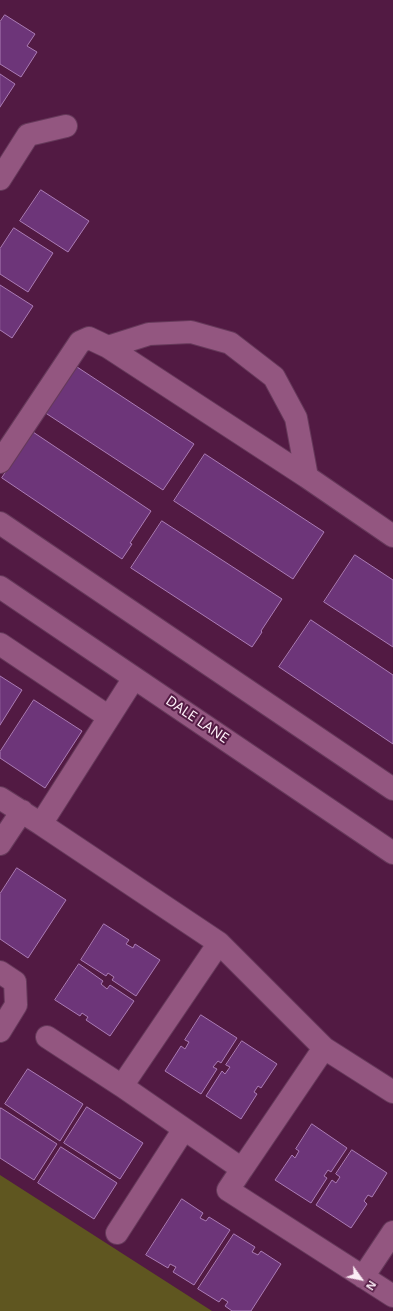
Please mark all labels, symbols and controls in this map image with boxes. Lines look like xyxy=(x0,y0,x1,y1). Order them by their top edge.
street label: DALE LANE xyxy=(162,693,232,747)
north arrow xyxy=(341,1259,381,1299)
text: N xyxy=(363,1278,380,1294)

